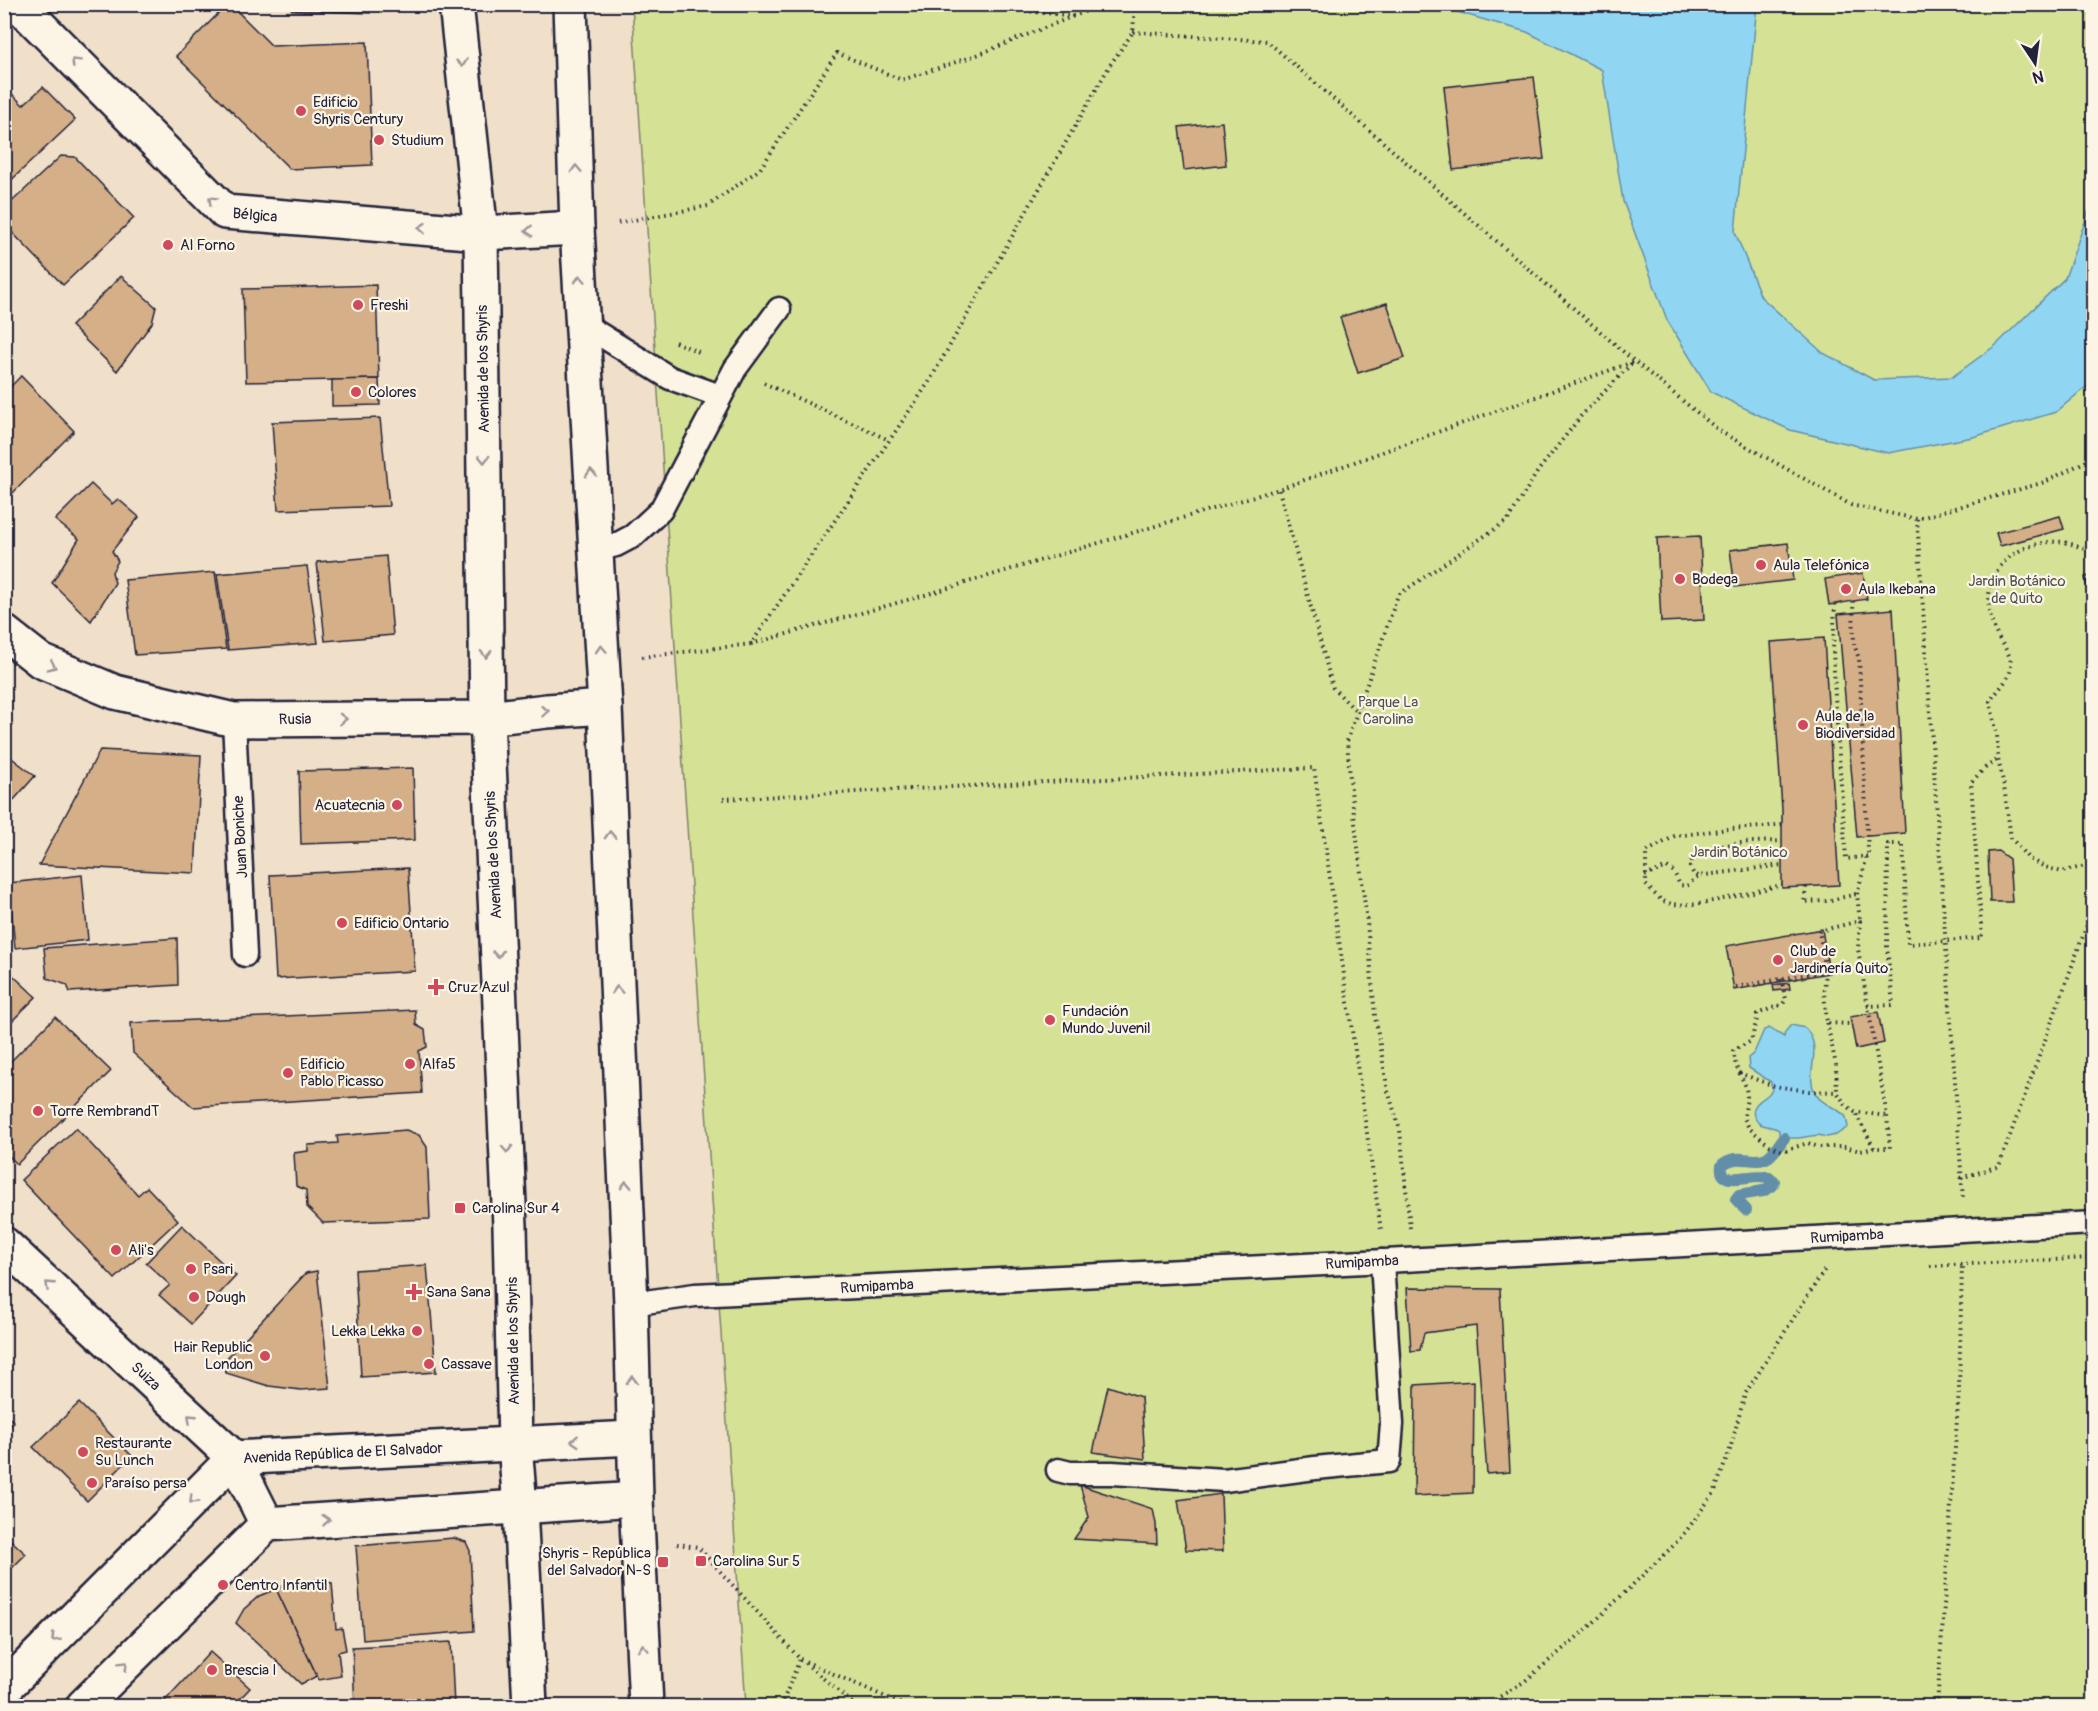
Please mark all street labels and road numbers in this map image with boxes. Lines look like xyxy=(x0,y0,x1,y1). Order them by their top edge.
street label: Bélgica xyxy=(232,204,278,227)
street label: Avenida de los Shyris xyxy=(473,305,494,433)
street label: Rusia xyxy=(279,710,311,729)
street label: Avenida de los Shyris xyxy=(481,790,506,919)
street label: Juan Boniche xyxy=(229,795,252,879)
street label: Rumipamba xyxy=(1810,1225,1884,1248)
street label: Rumipamba xyxy=(1325,1251,1399,1274)
street label: Rumipamba xyxy=(840,1275,914,1298)
street label: Avenida de los Shyris xyxy=(503,1277,524,1405)
street label: Suiza xyxy=(127,1358,164,1395)
street label: Avenida República de El Salvador xyxy=(243,1439,444,1468)

